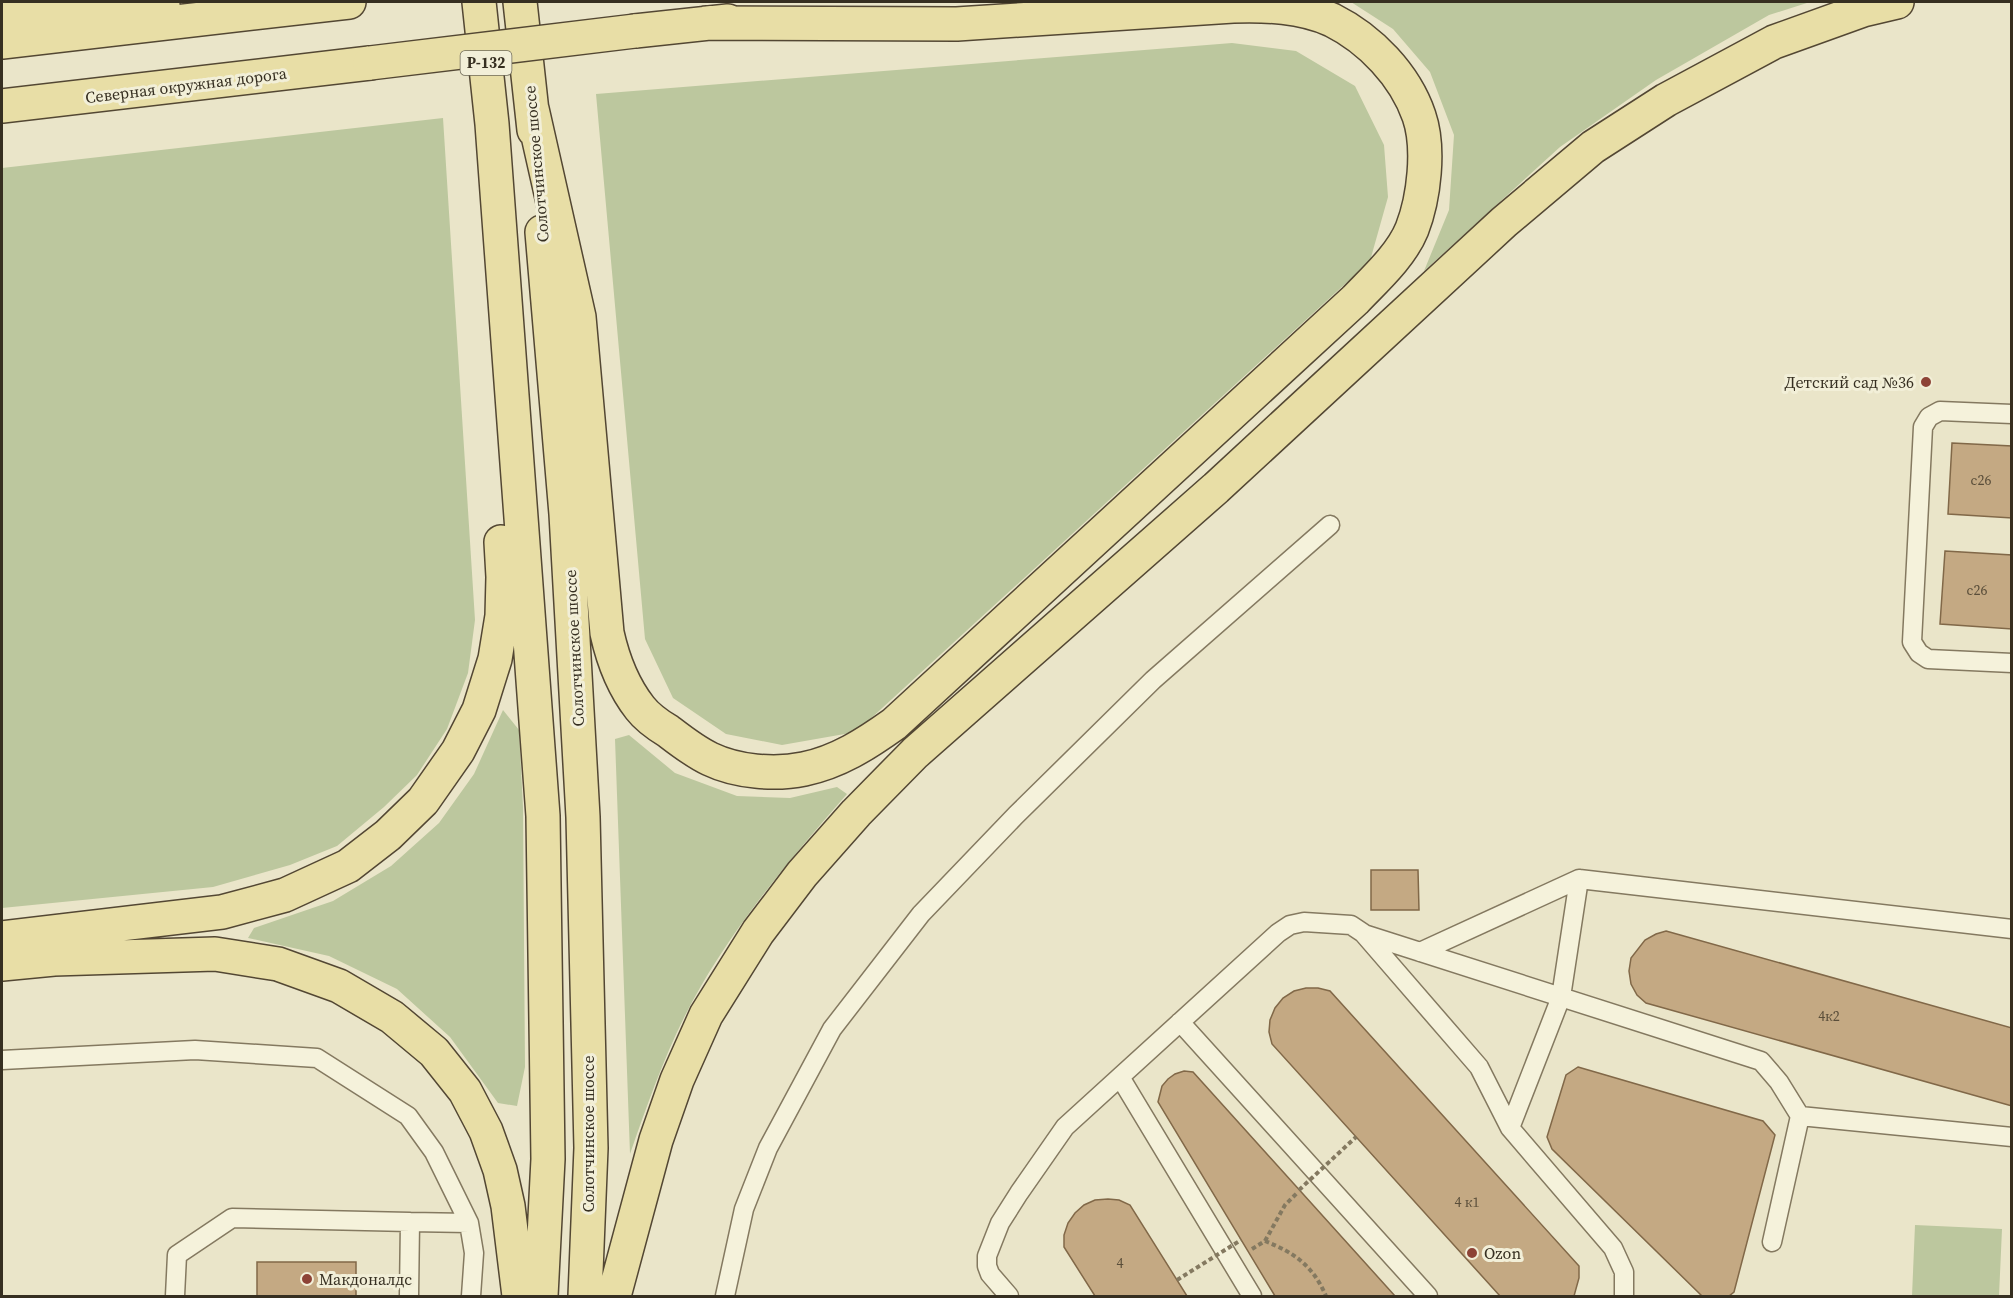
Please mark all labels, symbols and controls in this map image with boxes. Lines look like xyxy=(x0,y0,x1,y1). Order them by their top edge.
road number: Р-132 xyxy=(460,51,512,75)
street label: Северная окружная дорога xyxy=(84,62,289,108)
street label: Солотчинское шоссе xyxy=(518,85,554,243)
place label: Детский сад №36 xyxy=(1785,371,1914,393)
marker: Детский сад №36 xyxy=(1919,375,1933,389)
house number: с26 xyxy=(1971,470,1991,490)
street label: Солотчинское шоссе xyxy=(559,569,589,727)
house number: с26 xyxy=(1967,580,1987,600)
house number: 4к2 xyxy=(1818,1006,1840,1026)
street label: Солотчинское шоссе xyxy=(577,1055,599,1213)
house number: 4 к1 xyxy=(1454,1192,1480,1212)
place label: Ozon xyxy=(1484,1242,1521,1264)
marker: Ozon xyxy=(1465,1246,1479,1260)
house number: 4 xyxy=(1117,1253,1124,1273)
place label: Макдоналдс xyxy=(319,1268,412,1290)
marker: Макдоналдс xyxy=(300,1272,314,1286)

